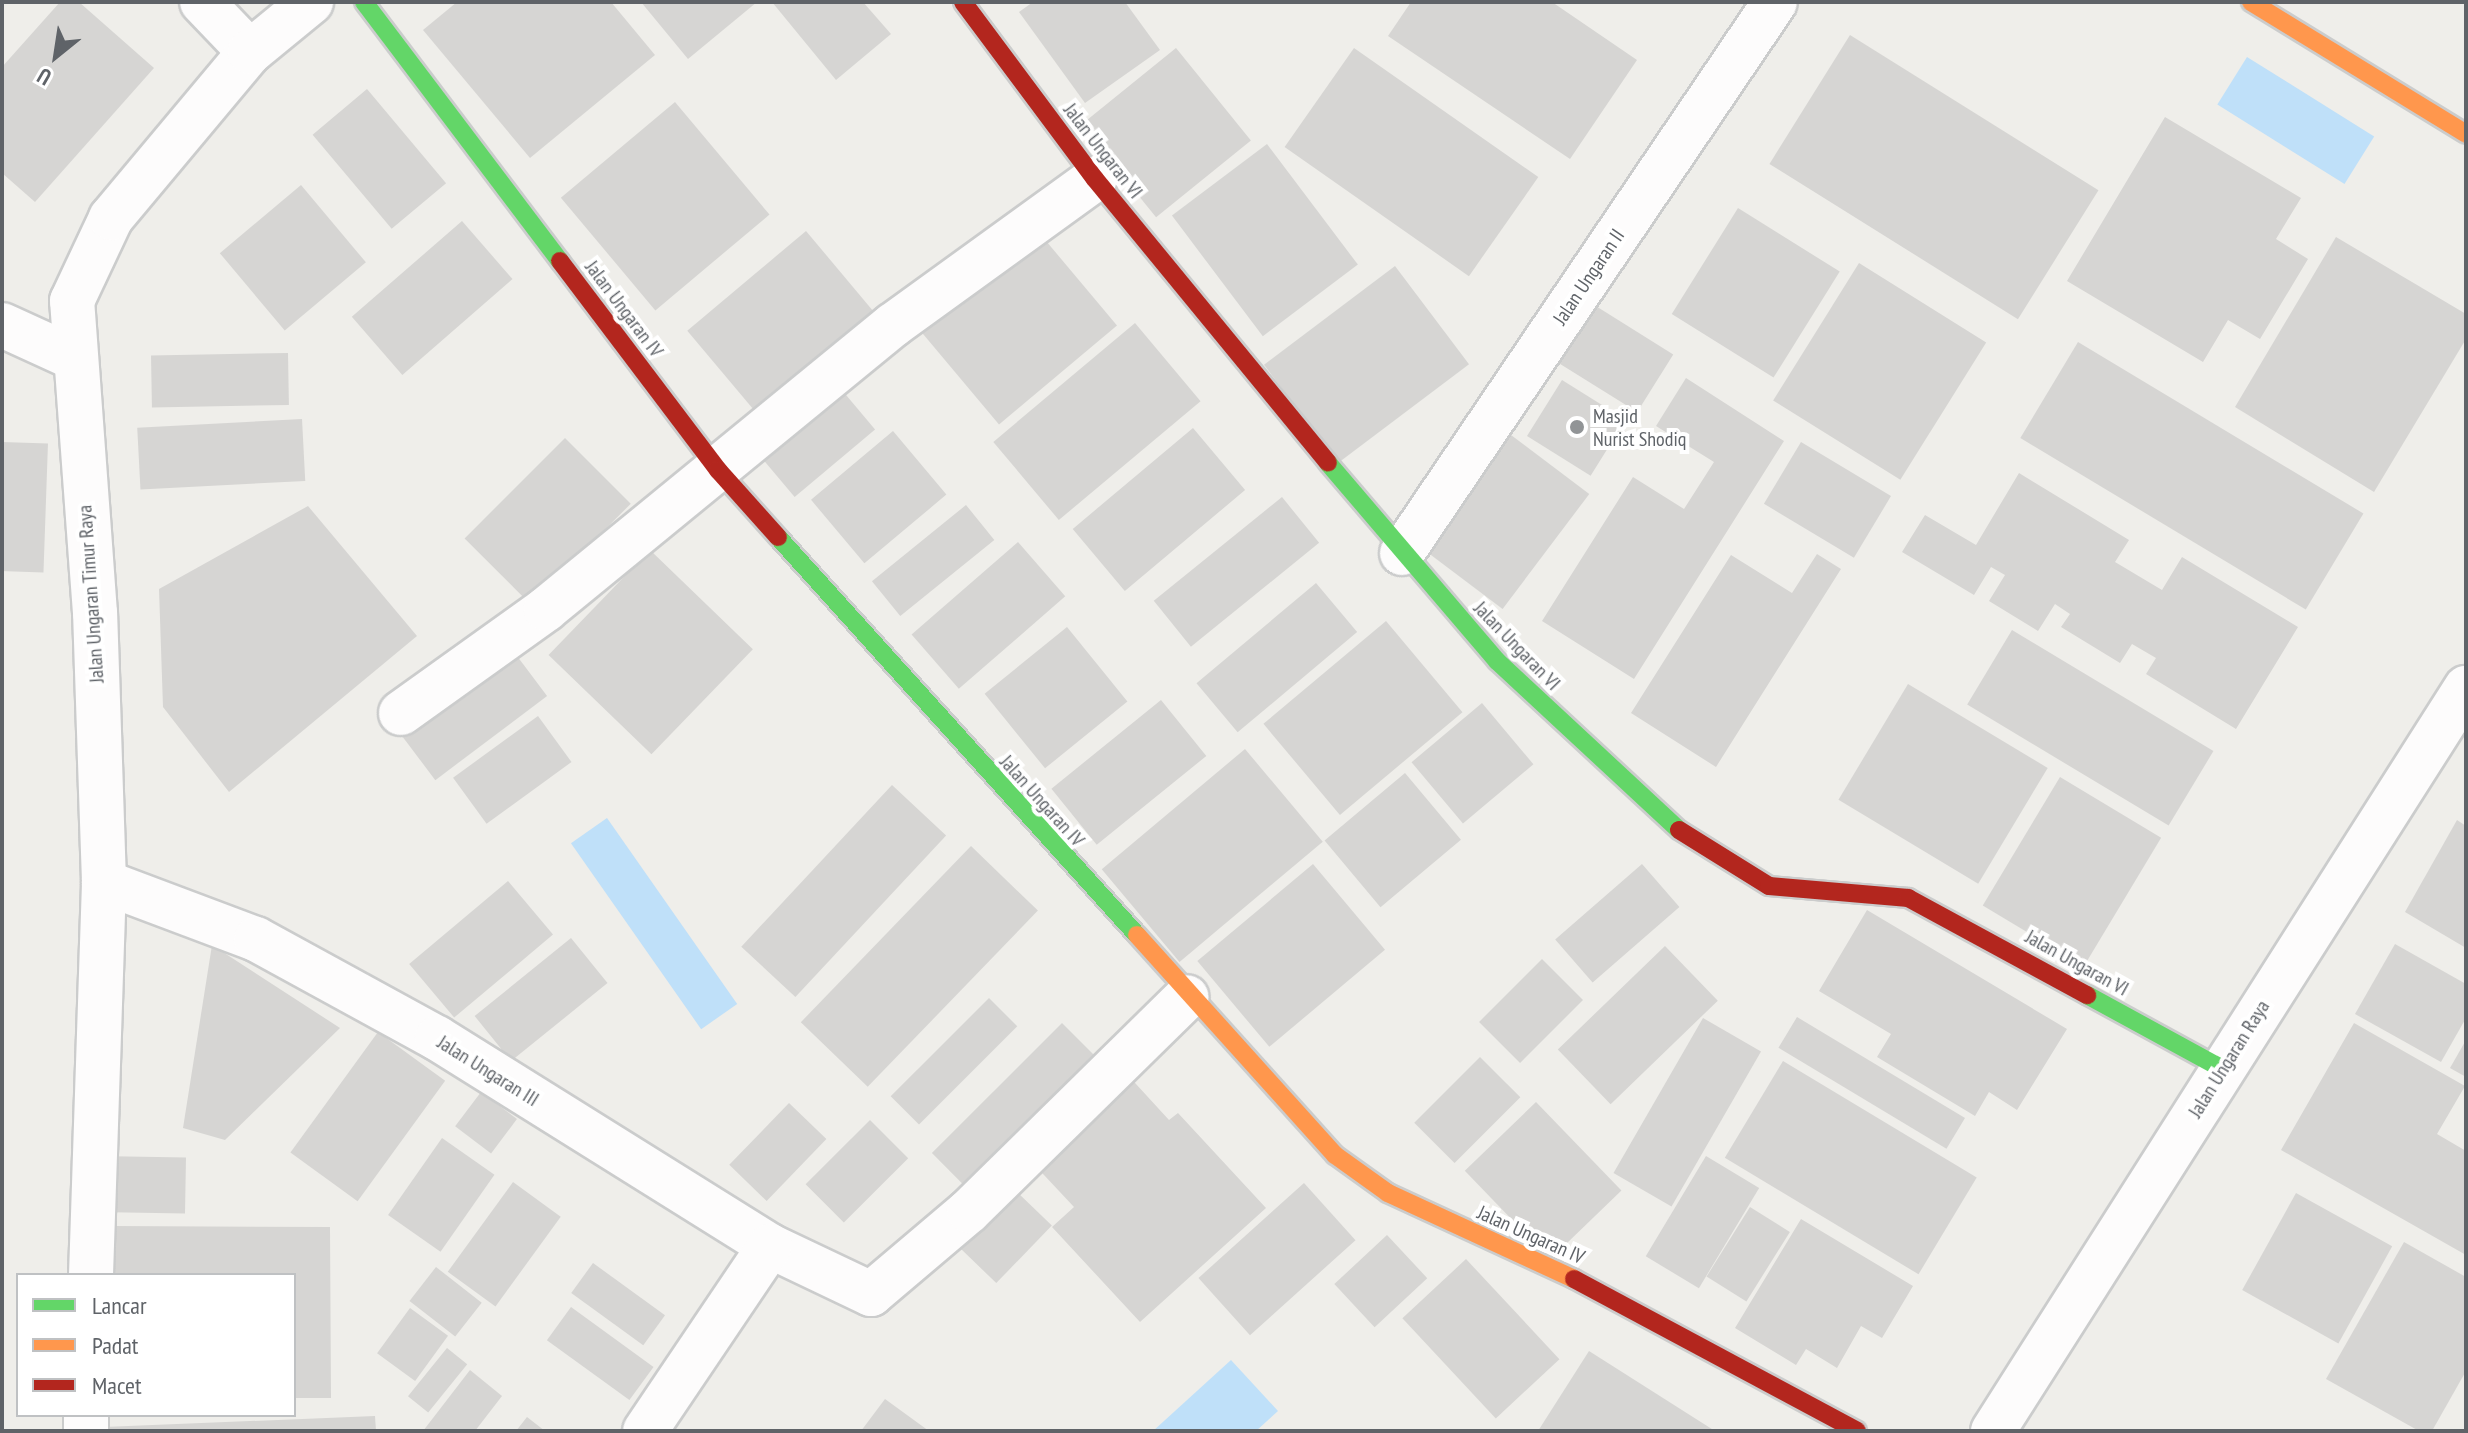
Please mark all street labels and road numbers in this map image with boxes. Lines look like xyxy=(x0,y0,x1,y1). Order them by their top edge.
street label: Jalan Ungaran VI xyxy=(1058,98,1148,204)
street label: Jalan Ungaran II xyxy=(1548,225,1630,329)
street label: Jalan Ungaran IV xyxy=(580,256,668,362)
street label: Jalan Ungaran Timur Raya xyxy=(73,504,109,684)
street label: Jalan Ungaran VI xyxy=(1469,596,1565,696)
street label: Jalan Ungaran IV xyxy=(995,750,1089,852)
street label: Jalan Ungaran VI xyxy=(2021,925,2133,1001)
street label: Jalan Ungaran Raya xyxy=(2183,996,2275,1122)
street label: Jalan Ungaran III xyxy=(433,1030,543,1112)
street label: Jalan Ungaran IV xyxy=(1474,1201,1588,1269)

